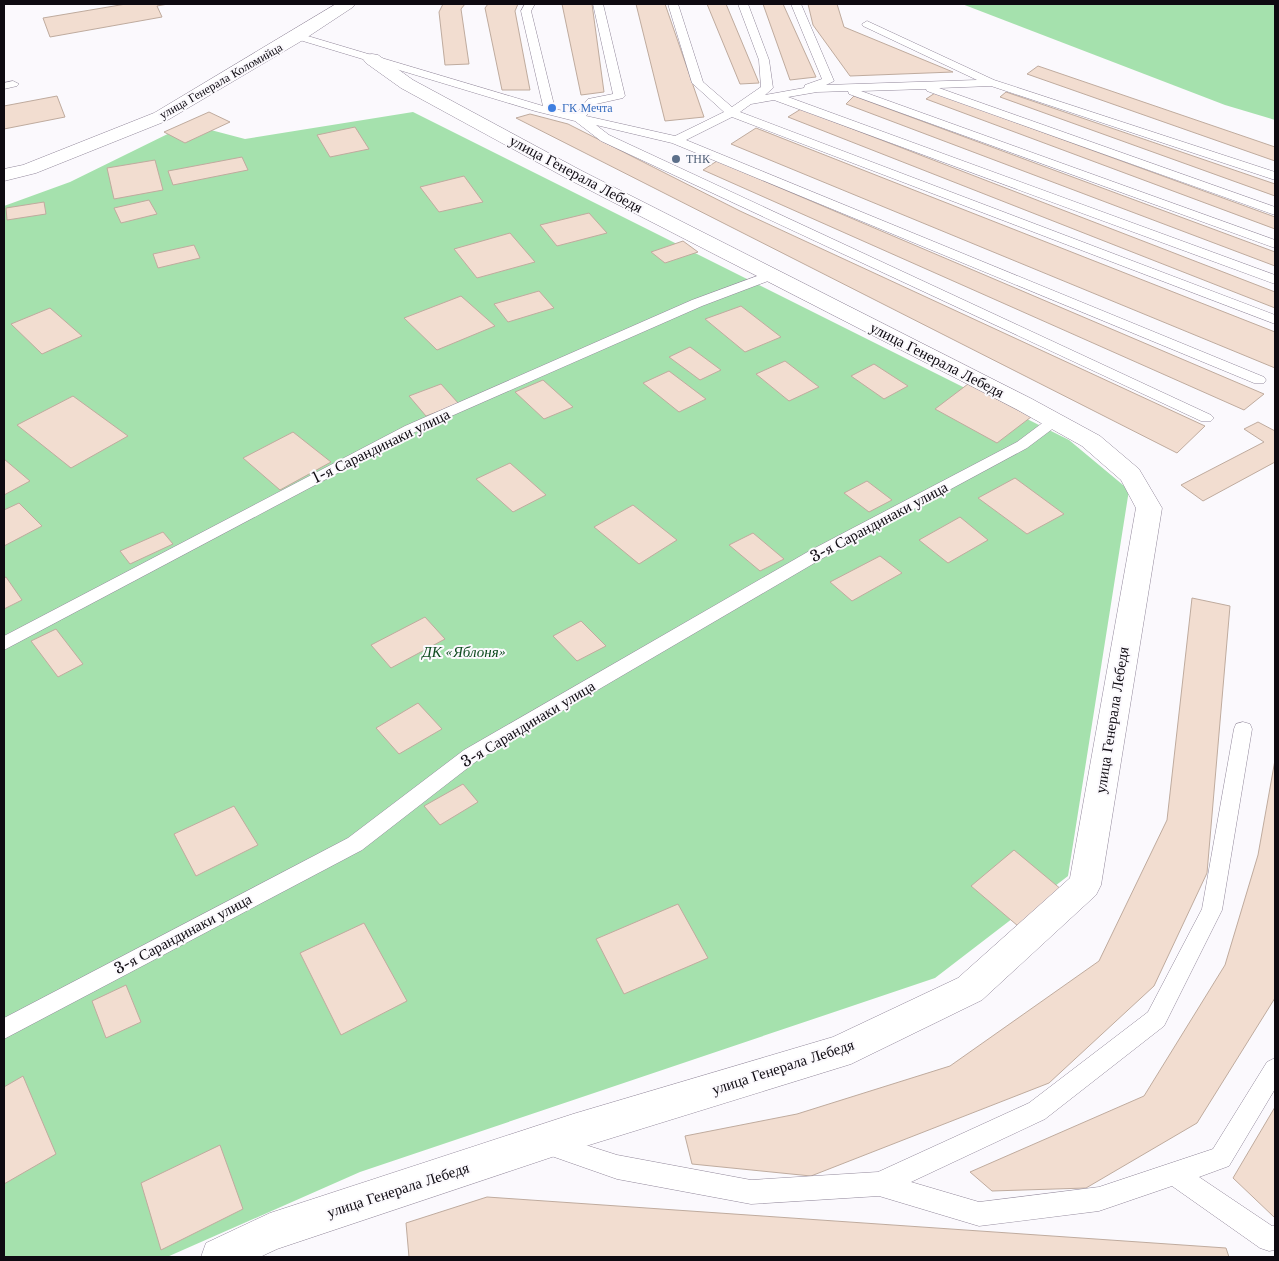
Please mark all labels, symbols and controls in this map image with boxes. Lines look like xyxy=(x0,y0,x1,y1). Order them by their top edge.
street label: улица Генерала Коломийца xyxy=(157,39,286,122)
place label: ГК Мечта xyxy=(562,100,613,115)
marker: ГК Мечта xyxy=(546,102,558,114)
street label: улица Генерала Лебедя xyxy=(506,130,646,217)
place label: ТНК xyxy=(686,151,711,166)
marker: ТНК xyxy=(670,153,682,165)
street label: улица Генерала Лебедя xyxy=(867,317,1008,402)
street label: 1-я Сарандинаки улица xyxy=(309,404,453,487)
street label: 3-я Сарандинаки улица xyxy=(807,477,951,566)
park label: ДК «Яблоня» xyxy=(420,642,506,661)
street label: улица Генерала Лебедя xyxy=(1091,645,1132,795)
street label: 3-я Сарандинаки улица xyxy=(457,676,599,771)
street label: 3-я Сарандинаки улица xyxy=(111,889,255,978)
street label: улица Генерала Лебедя xyxy=(709,1035,856,1098)
street label: улица Генерала Лебедя xyxy=(324,1158,471,1221)

